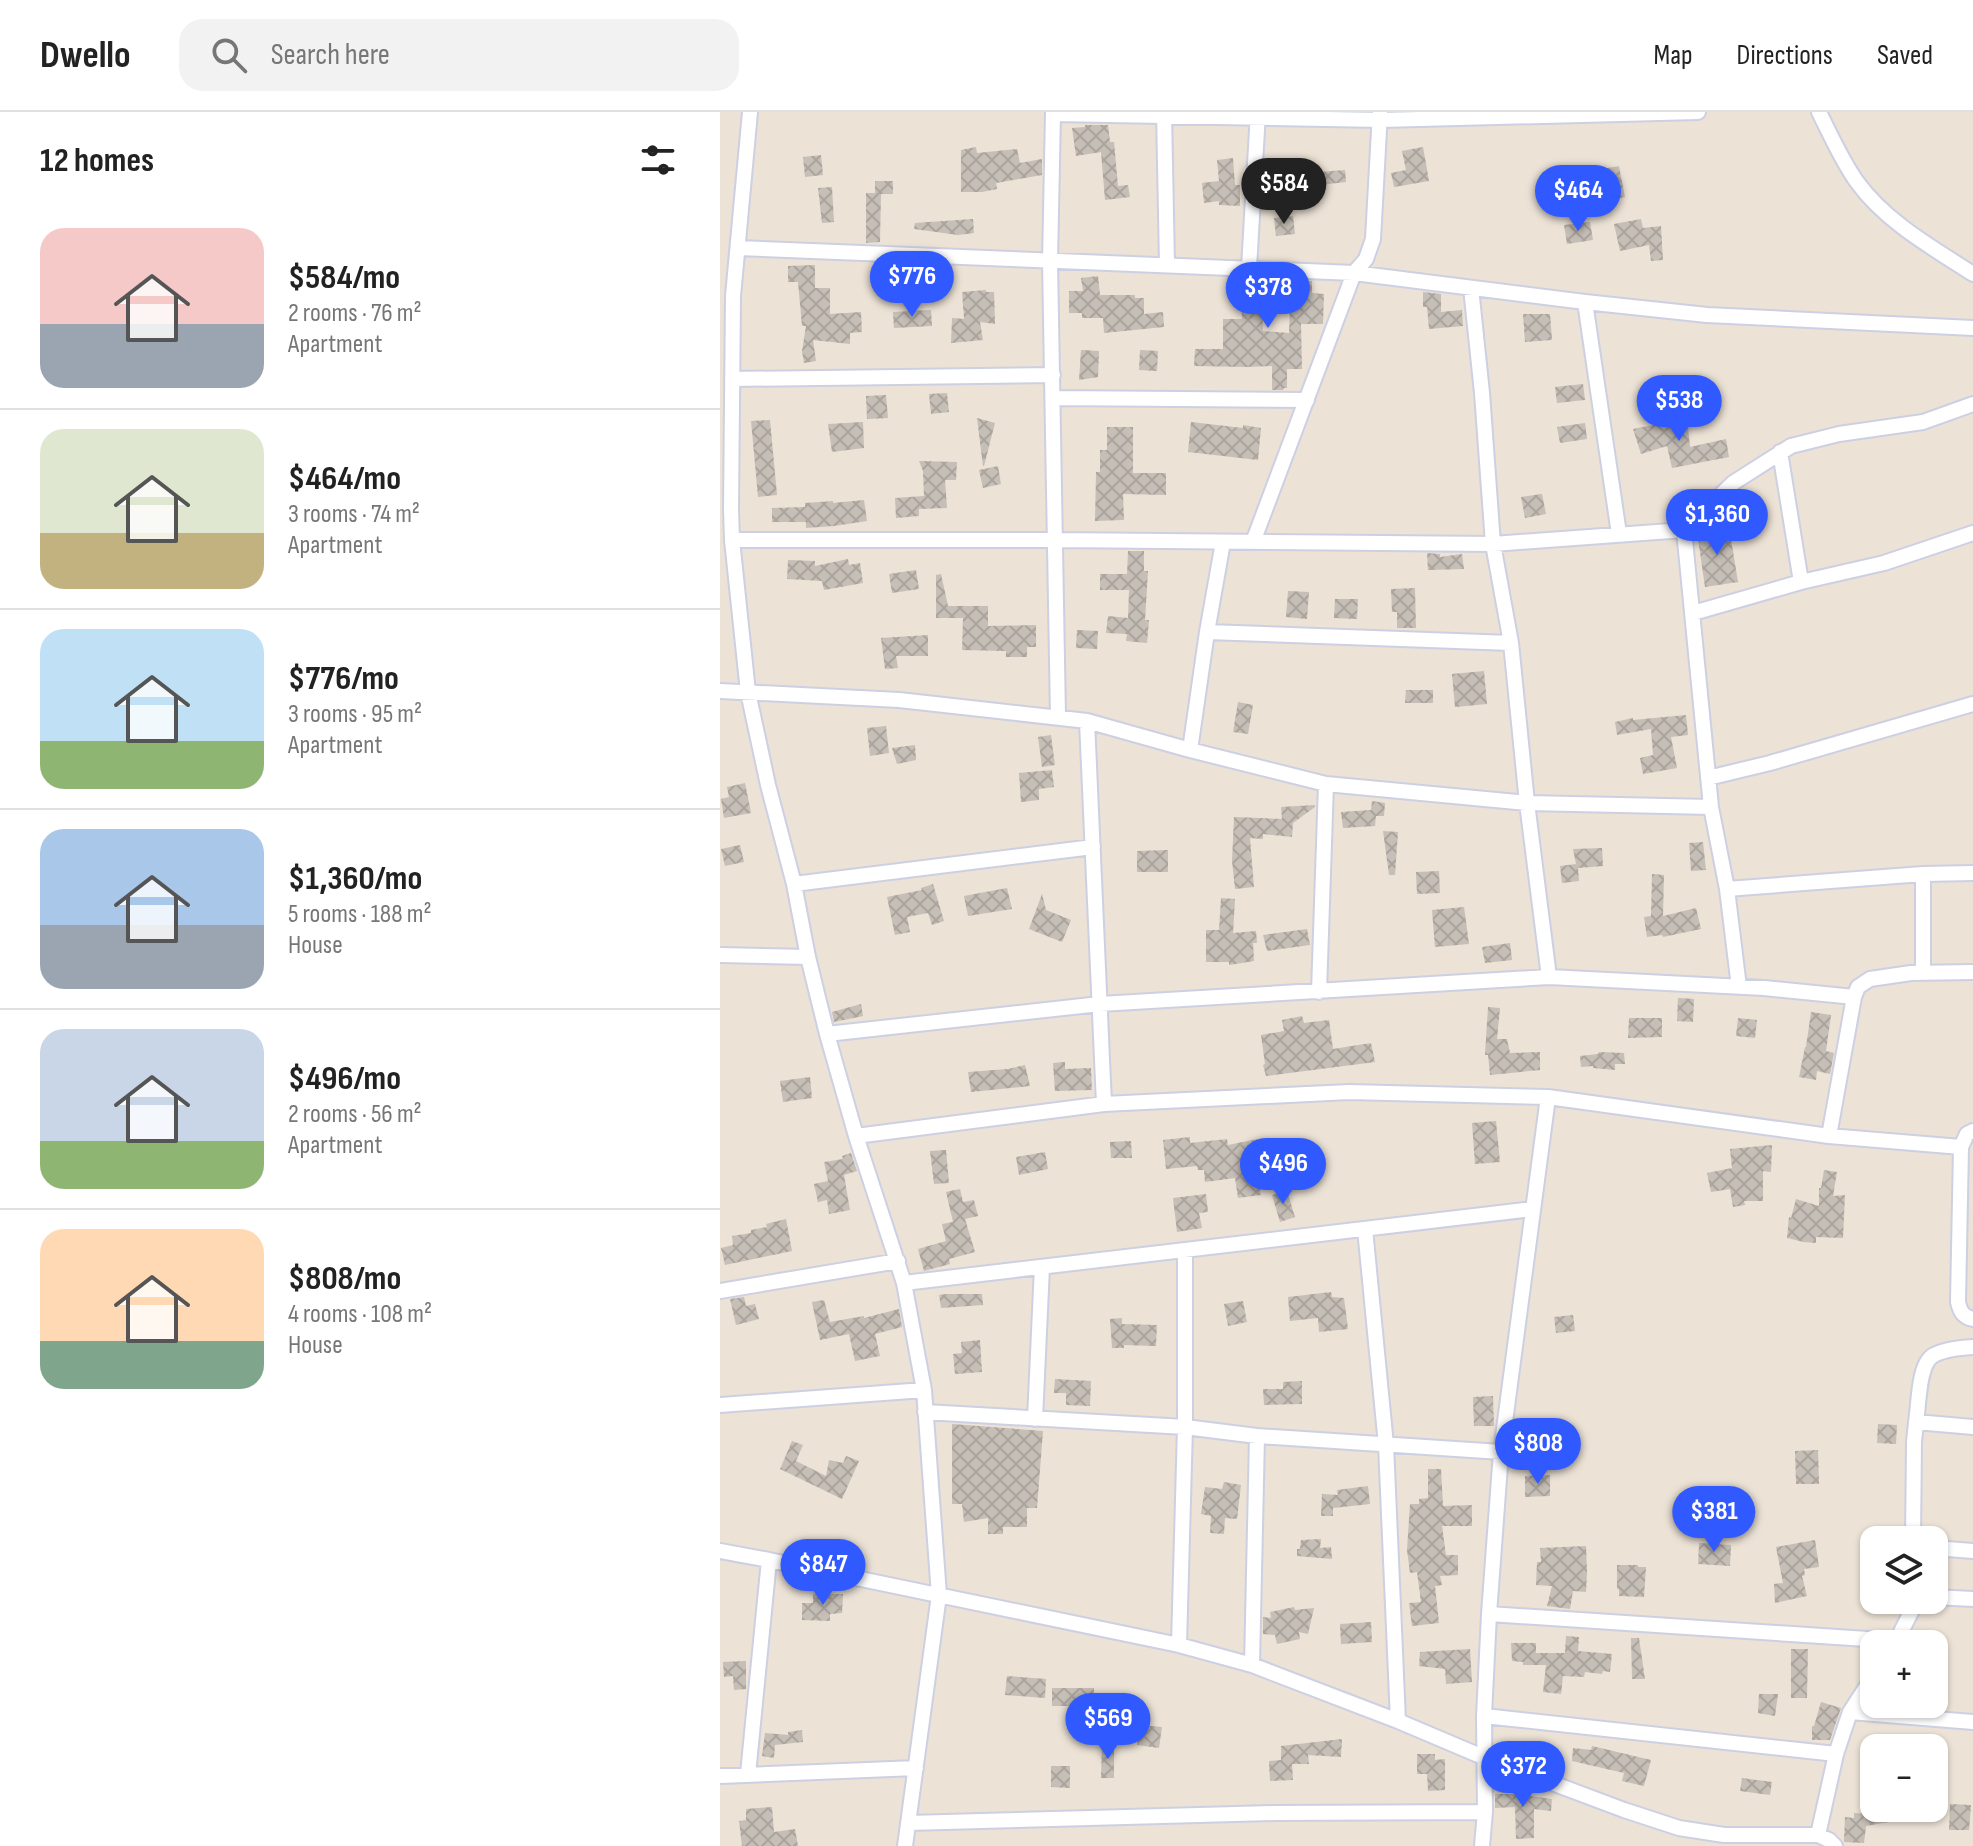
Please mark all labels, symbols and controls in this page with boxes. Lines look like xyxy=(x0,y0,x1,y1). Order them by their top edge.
search box xyxy=(179,19,739,91)
text: Dwello xyxy=(40,33,131,78)
icon: search xyxy=(207,33,251,77)
text: Search here xyxy=(271,37,390,73)
text: Map xyxy=(1654,39,1693,72)
text: Directions xyxy=(1737,39,1833,72)
text: Saved xyxy=(1877,39,1933,72)
icon: filters xyxy=(636,138,680,182)
text: 12 homes xyxy=(40,140,154,181)
pin: $584 xyxy=(1237,158,1331,226)
pin: $464 xyxy=(1531,165,1625,233)
text: $584 xyxy=(1259,168,1309,199)
text: $464 xyxy=(1553,175,1603,206)
pin: $776 xyxy=(865,251,959,319)
text: $584/mo xyxy=(288,257,400,298)
icon: home xyxy=(104,260,200,356)
text: $776 xyxy=(888,261,936,292)
pin: $378 xyxy=(1221,262,1315,330)
text: $378 xyxy=(1244,272,1292,303)
text: 2 rooms · 76 m² xyxy=(288,298,422,329)
text: Apartment xyxy=(288,329,382,360)
pin: $538 xyxy=(1632,375,1726,443)
text: $538 xyxy=(1655,385,1703,416)
text: $464/mo xyxy=(288,458,401,499)
icon: home xyxy=(104,461,200,557)
pin: $1,360 xyxy=(1652,489,1782,557)
text: 3 rooms · 74 m² xyxy=(288,499,420,530)
text: $1,360 xyxy=(1684,499,1750,530)
text: Apartment xyxy=(288,530,382,561)
text: $776/mo xyxy=(288,658,399,699)
icon: home xyxy=(104,661,200,757)
text: 3 rooms · 95 m² xyxy=(288,699,422,730)
text: Apartment xyxy=(288,730,382,761)
text: $1,360/mo xyxy=(288,858,422,899)
icon: home xyxy=(104,861,200,957)
text: 5 rooms · 188 m² xyxy=(288,899,431,930)
text: House xyxy=(288,930,343,961)
text: $496/mo xyxy=(288,1058,401,1099)
icon: home xyxy=(104,1061,200,1157)
text: 2 rooms · 56 m² xyxy=(288,1099,422,1130)
text: Apartment xyxy=(288,1130,382,1161)
pin: $496 xyxy=(1236,1138,1330,1206)
text: $496 xyxy=(1258,1148,1308,1179)
text: $808/mo xyxy=(288,1258,401,1299)
icon: home xyxy=(104,1261,200,1357)
text: 4 rooms · 108 m² xyxy=(288,1299,432,1330)
text: House xyxy=(288,1330,343,1361)
pin: $808 xyxy=(1491,1418,1585,1486)
text: $808 xyxy=(1513,1428,1563,1459)
pin: $381 xyxy=(1667,1486,1761,1554)
text: $381 xyxy=(1690,1496,1738,1527)
map controls xyxy=(1860,1526,1948,1822)
button: layers xyxy=(1860,1526,1948,1614)
pin: $847 xyxy=(776,1539,870,1607)
text: $847 xyxy=(799,1549,847,1580)
button: + xyxy=(1860,1630,1948,1718)
pin: $569 xyxy=(1061,1693,1155,1761)
text: $569 xyxy=(1083,1703,1133,1734)
button: − xyxy=(1860,1734,1948,1822)
pin: $372 xyxy=(1476,1741,1570,1809)
text: $372 xyxy=(1499,1751,1547,1782)

